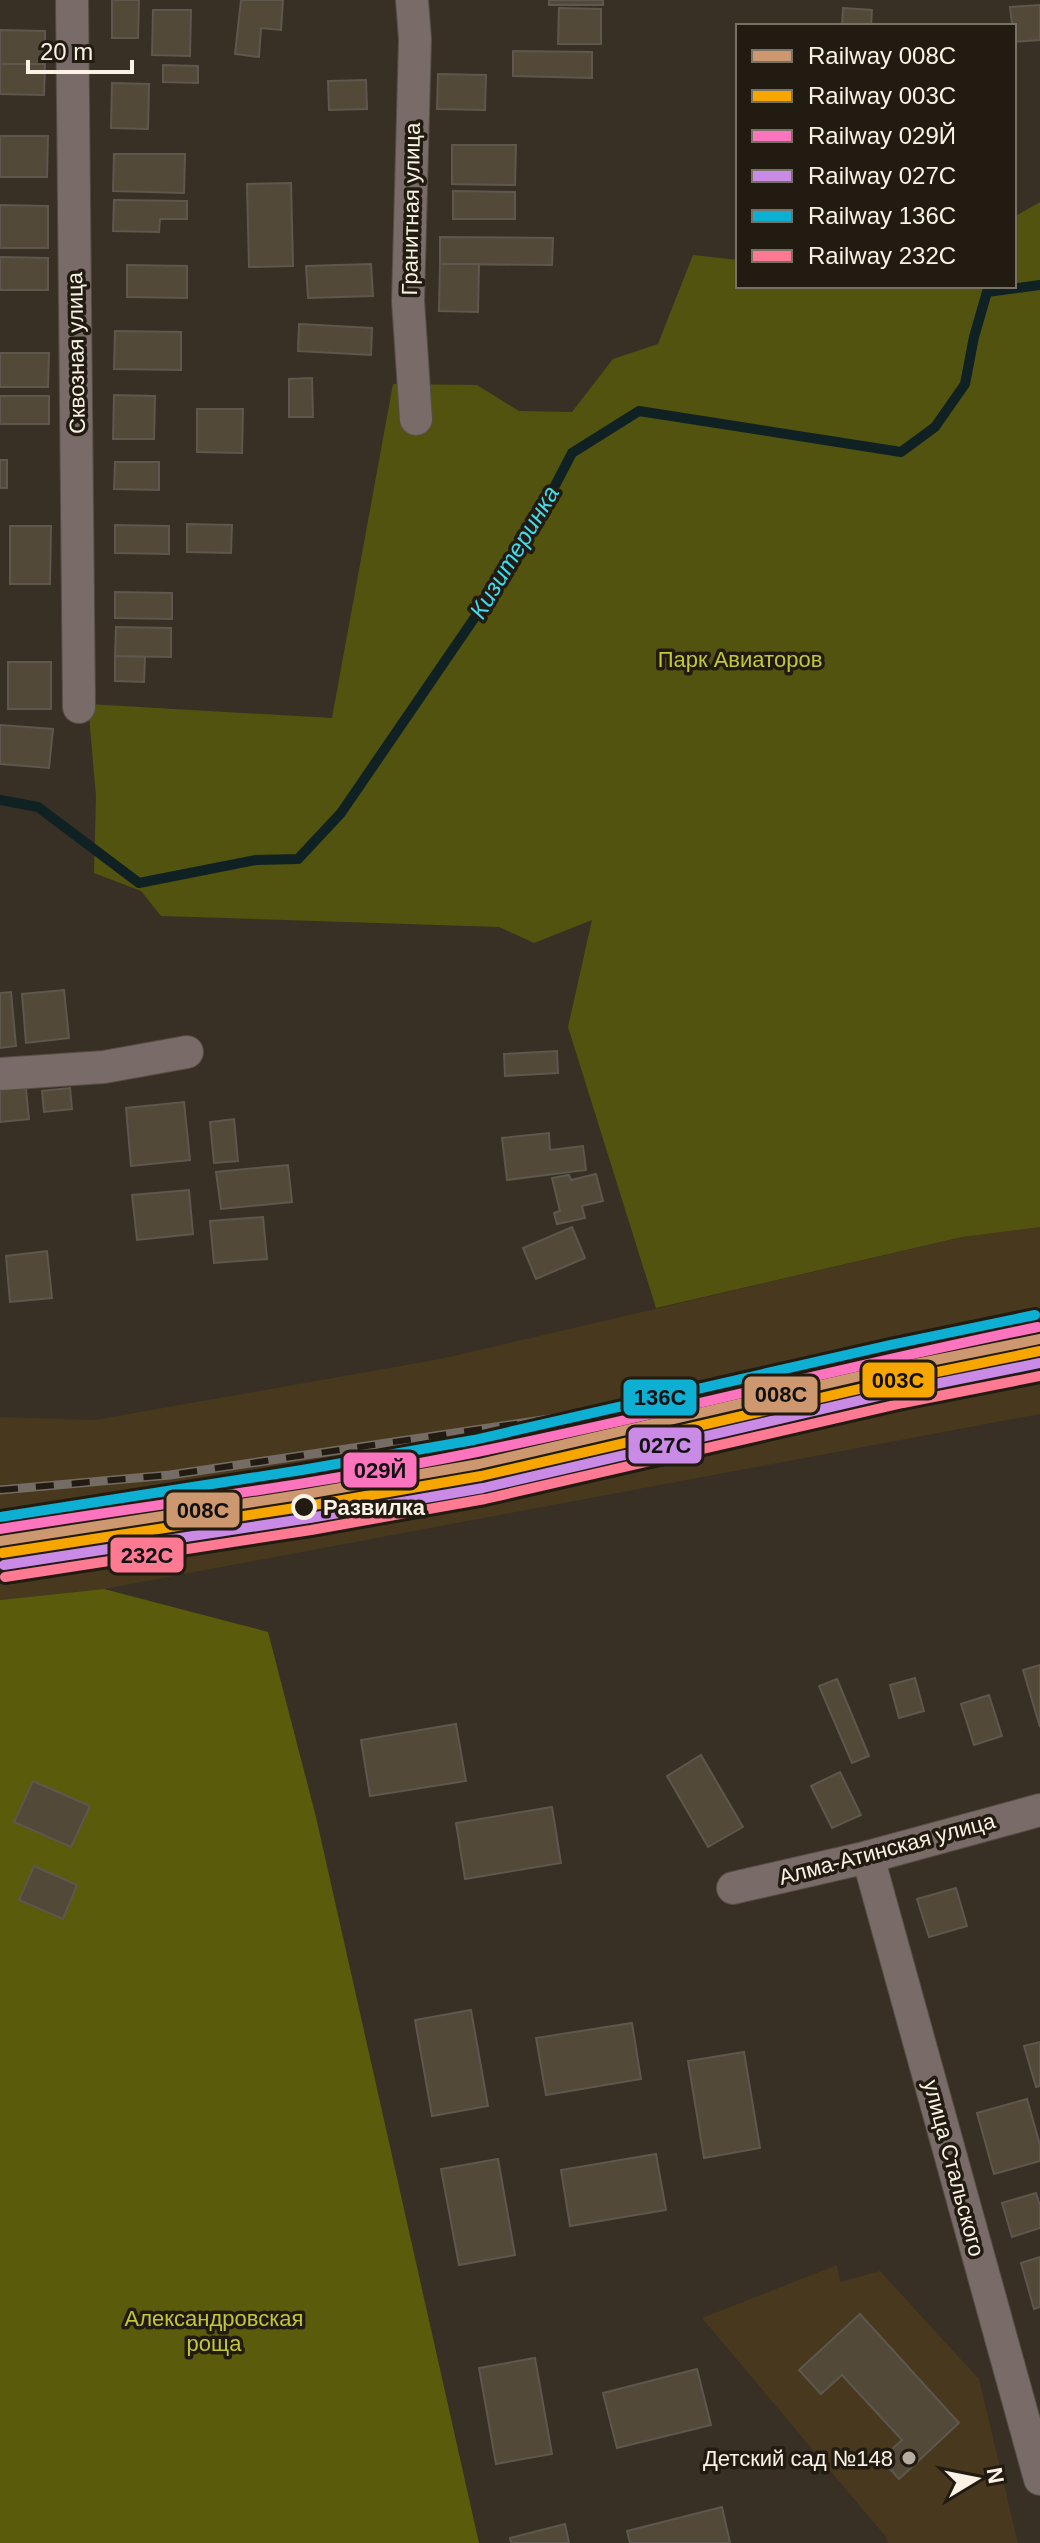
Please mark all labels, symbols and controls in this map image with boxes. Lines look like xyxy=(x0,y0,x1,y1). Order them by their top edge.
scale bar xyxy=(28,24,132,74)
legend xyxy=(736,24,1016,288)
text: 20 m xyxy=(40,38,93,65)
text: Railway 008С xyxy=(808,42,956,69)
text: Railway 003С xyxy=(808,82,956,109)
street label: Гранитная улица xyxy=(397,122,425,295)
text: Railway 029Й xyxy=(808,122,956,149)
text: Railway 027С xyxy=(808,162,956,189)
text: Railway 136С xyxy=(808,202,956,229)
text: Railway 232C xyxy=(808,242,956,269)
street label: Сквозная улица xyxy=(62,271,90,434)
water label: Кизитеринка xyxy=(464,481,564,623)
park label: Парк Авиаторов xyxy=(658,647,822,672)
line badge: 003С xyxy=(861,1361,936,1399)
text: 003С xyxy=(872,1368,924,1393)
line badge: 008С xyxy=(743,1375,819,1414)
line badge: 136С xyxy=(622,1378,698,1417)
text: 008С xyxy=(755,1382,807,1407)
text: 136С xyxy=(634,1385,686,1410)
line badge: 027С xyxy=(627,1426,703,1465)
text: 027С xyxy=(639,1433,691,1458)
line badge: 029Й xyxy=(342,1451,418,1489)
text: 029Й xyxy=(354,1458,406,1483)
line badge: 008С xyxy=(165,1491,241,1529)
marker: Развилка xyxy=(292,1495,316,1519)
place label: Развилка xyxy=(323,1495,426,1520)
text: 008С xyxy=(177,1498,229,1523)
line badge: 232C xyxy=(109,1536,185,1574)
text: 232C xyxy=(121,1543,173,1568)
street label: Алма-Атинская улица xyxy=(776,1808,999,1890)
street label: улица Стальского xyxy=(918,2077,990,2259)
park label: Александровская роща xyxy=(124,2306,304,2356)
north arrow xyxy=(936,2439,1016,2519)
place label: Детский сад №148 xyxy=(703,2446,893,2471)
marker: Детский сад №148 xyxy=(900,2449,918,2467)
text: N xyxy=(982,2466,1009,2486)

